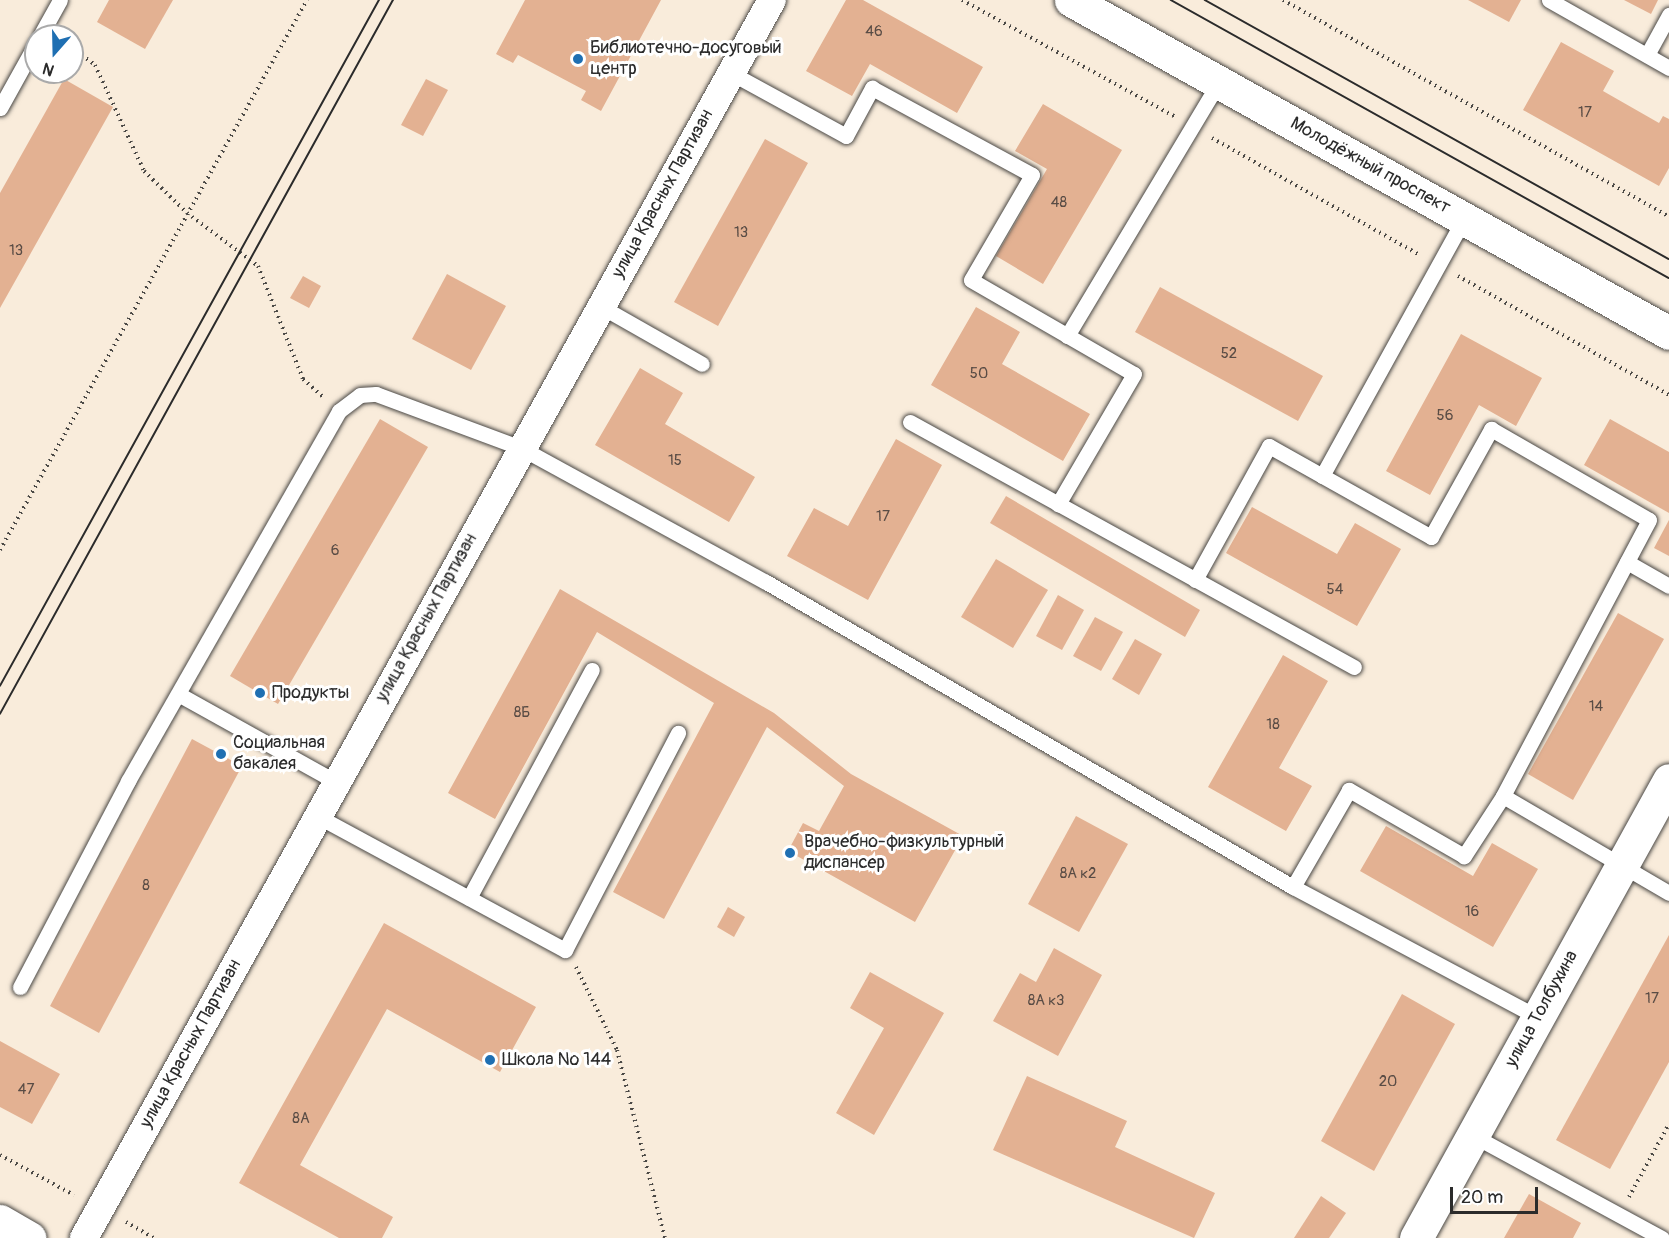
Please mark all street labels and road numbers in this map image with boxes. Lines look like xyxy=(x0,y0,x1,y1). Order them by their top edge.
street label: улица Красных Партизан xyxy=(608,106,718,282)
street label: Молодёжный проспект xyxy=(1286,113,1454,219)
street label: улица Красных Партизан xyxy=(372,530,482,706)
street label: улица Толбухина xyxy=(1501,947,1583,1071)
street label: улица Красных Партизан xyxy=(136,956,246,1132)

